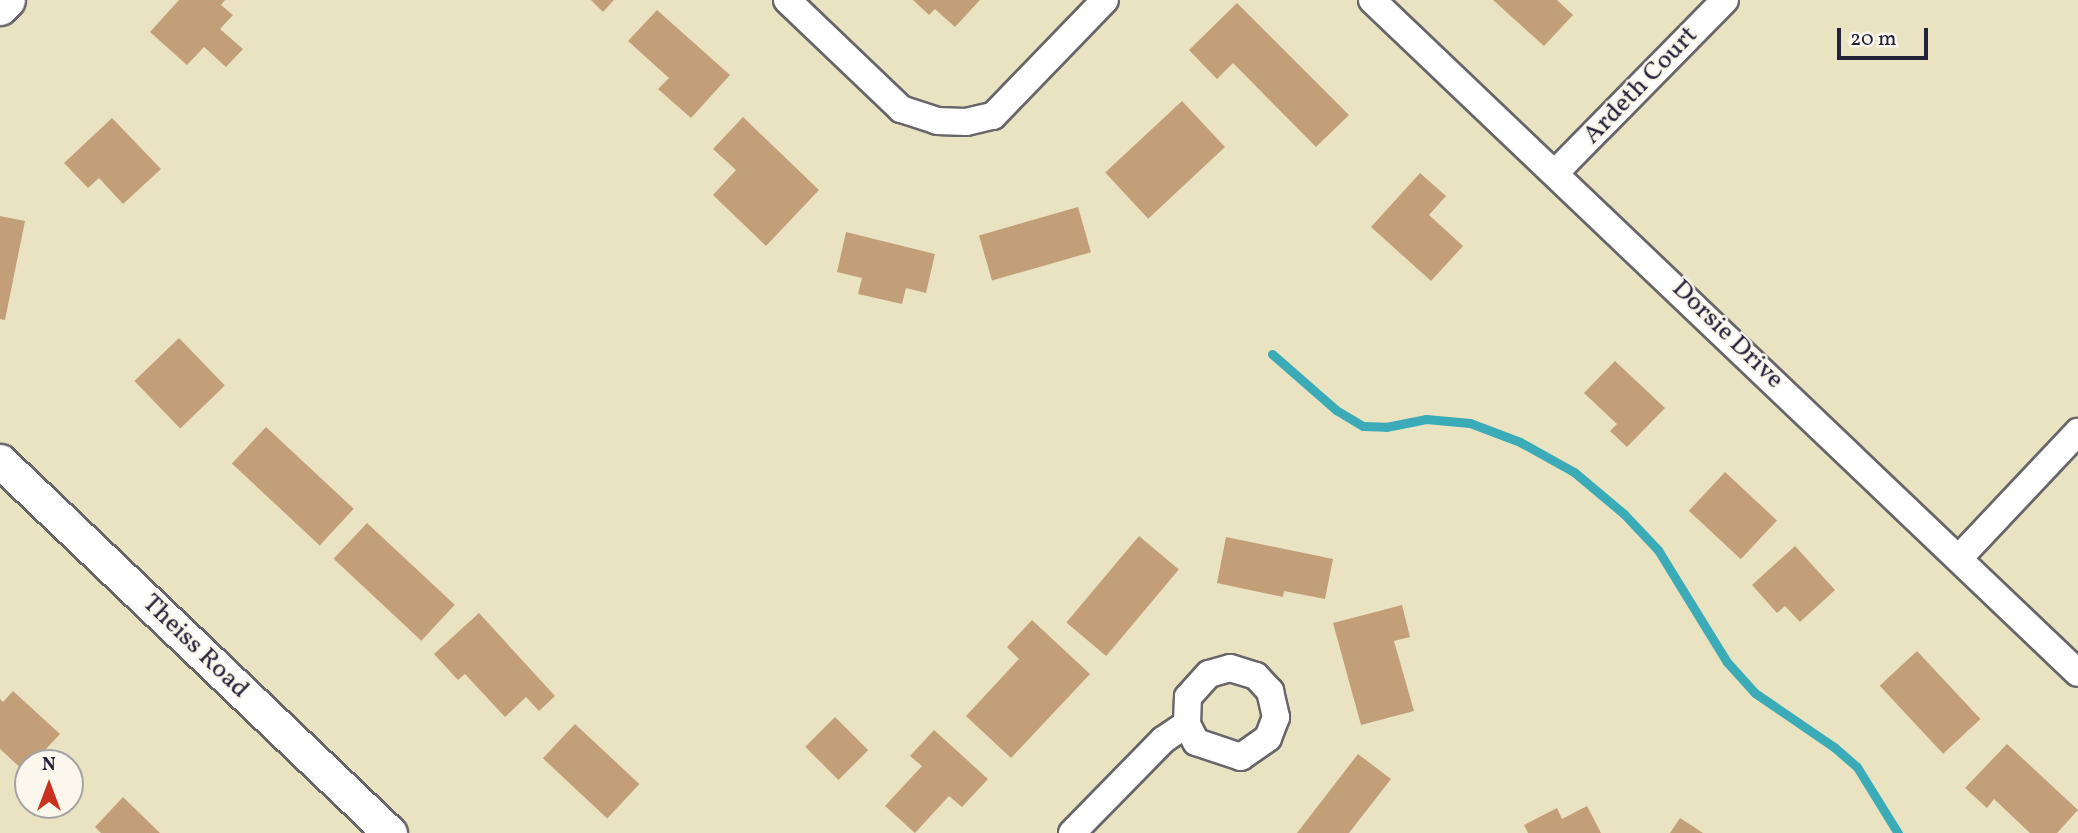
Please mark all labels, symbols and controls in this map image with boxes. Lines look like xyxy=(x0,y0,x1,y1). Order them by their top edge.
scale bar xyxy=(1840,14,1931,58)
street label: Ardeth Court xyxy=(1577,21,1705,151)
text: 20 m xyxy=(1850,25,1896,54)
street label: Dorsie Drive xyxy=(1664,274,1790,396)
street label: Theiss Road xyxy=(135,588,255,706)
north arrow xyxy=(14,749,84,819)
text: N xyxy=(42,752,56,778)

